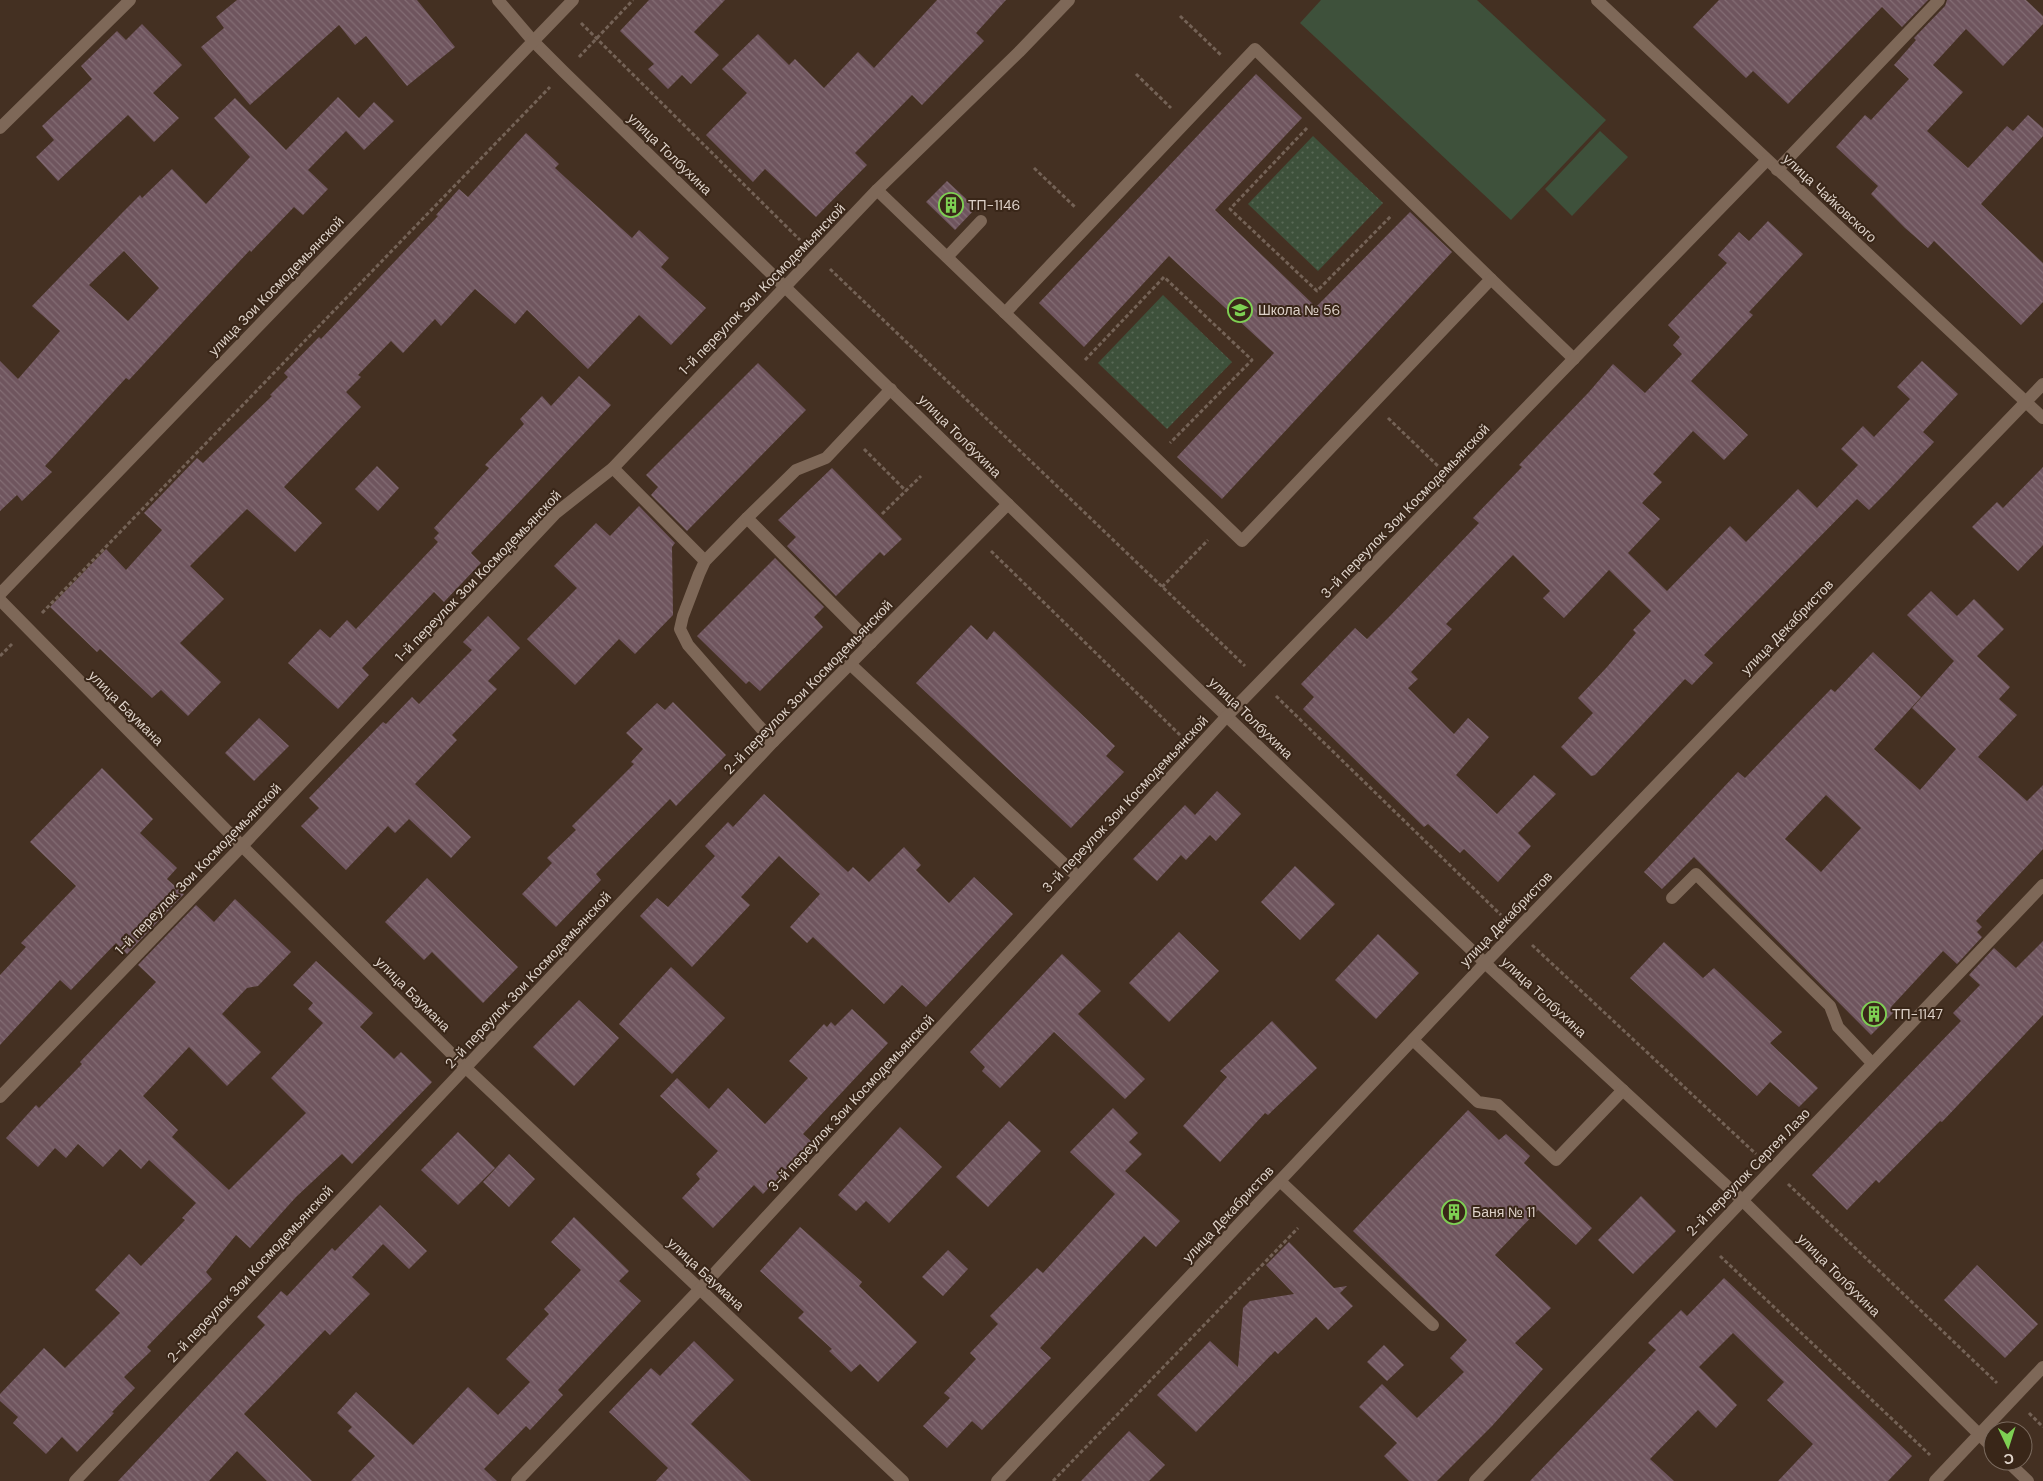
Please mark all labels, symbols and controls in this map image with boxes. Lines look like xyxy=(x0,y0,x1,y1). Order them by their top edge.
street label: улица Толбухина xyxy=(624,109,716,199)
street label: улица Чайковского xyxy=(1779,150,1881,246)
building icon: ТП-1146 xyxy=(938,192,964,218)
place label: ТП-1146 xyxy=(968,196,1020,214)
street label: 1-й переулок Зои Космодемьянской xyxy=(675,199,849,379)
street label: улица Зои Космодемьянской xyxy=(205,212,347,360)
school or university icon: Школа № 56 xyxy=(1227,297,1253,323)
place label: Школа № 56 xyxy=(1258,301,1340,319)
street label: улица Толбухина xyxy=(915,391,1006,482)
street label: 3-й переулок Зои Космодемьянской xyxy=(1317,420,1493,602)
street label: 1-й переулок Зои Космодемьянской xyxy=(391,486,565,666)
street label: улица Декабристов xyxy=(1737,575,1837,679)
street label: 2-й переулок Зои Космодемьянской xyxy=(720,596,896,778)
street label: улица Баумана xyxy=(85,667,167,749)
street label: улица Толбухина xyxy=(1205,673,1297,763)
street label: 3-й переулок Зои Космодемьянской xyxy=(1038,712,1212,896)
street label: 1-й переулок Зои Космодемьянской xyxy=(111,779,285,959)
street label: улица Декабристов xyxy=(1456,867,1556,971)
street label: 2-й переулок Зои Космодемьянской xyxy=(441,888,615,1072)
street label: улица Баумана xyxy=(372,953,454,1035)
street label: улица Толбухина xyxy=(1498,953,1591,1041)
building icon: ТП-1147 xyxy=(1861,1001,1887,1027)
place label: ТП-1147 xyxy=(1892,1005,1943,1023)
street label: 3-й переулок Зои Космодемьянской xyxy=(764,1011,938,1195)
street label: 2-й переулок Сергея Лазо xyxy=(1682,1104,1814,1240)
street label: улица Декабристов xyxy=(1179,1162,1277,1266)
street label: 2-й переулок Зои Космодемьянской xyxy=(163,1182,337,1366)
building icon: Баня № 11 xyxy=(1441,1199,1467,1225)
place label: Баня № 11 xyxy=(1472,1203,1536,1221)
street label: улица Толбухина xyxy=(1794,1230,1885,1321)
street label: улица Баумана xyxy=(664,1234,748,1314)
north arrow xyxy=(1983,1421,2033,1471)
text: С xyxy=(2003,1450,2015,1468)

